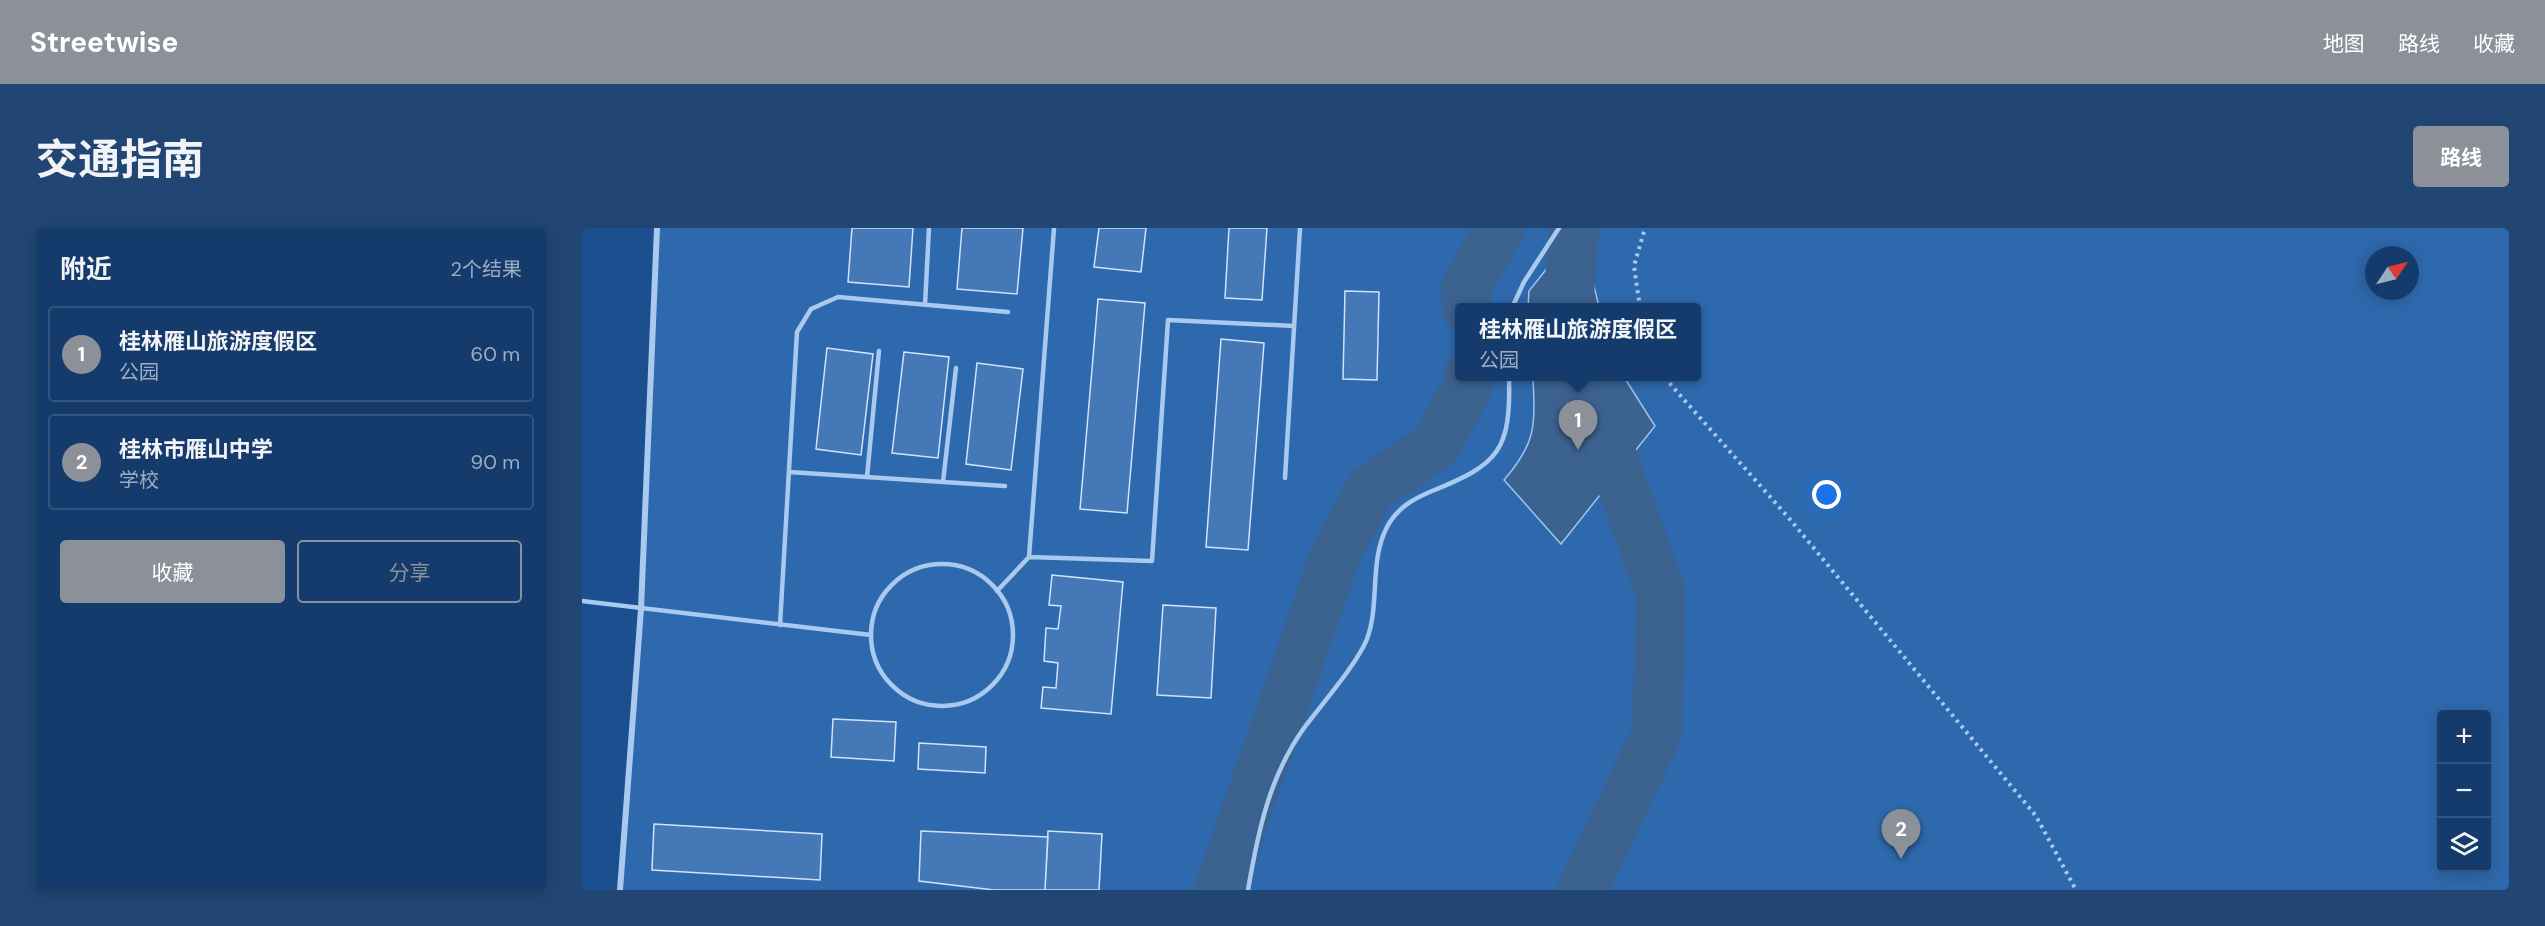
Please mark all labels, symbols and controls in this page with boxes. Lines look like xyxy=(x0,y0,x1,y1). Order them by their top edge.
text: Streetwise xyxy=(30,24,178,61)
text: 地图 xyxy=(2323,30,2365,58)
text: 路线 xyxy=(2398,30,2440,58)
text: 收藏 xyxy=(2473,30,2515,58)
button: 路线 xyxy=(2413,126,2509,187)
text: 交通指南 xyxy=(36,132,204,187)
north arrow xyxy=(2365,246,2419,300)
text: 附近 xyxy=(60,252,112,286)
text: 2个结果 xyxy=(450,256,522,282)
popup xyxy=(1455,303,1701,381)
text: 桂林雁山旅游度假区 xyxy=(1479,315,1677,344)
text: 桂林雁山旅游度假区 xyxy=(119,327,317,356)
text: 1 xyxy=(78,341,85,367)
text: 60 m xyxy=(471,341,520,367)
text: 公园 xyxy=(1479,347,1519,373)
text: 公园 xyxy=(119,359,159,385)
pin: 1 xyxy=(1558,400,1598,450)
text: 桂林市雁山中学 xyxy=(119,435,273,464)
text: 2 xyxy=(76,449,87,475)
text: 90 m xyxy=(471,449,520,475)
text: 学校 xyxy=(119,467,159,493)
your location xyxy=(1812,480,1841,509)
button: 收藏 xyxy=(60,540,285,603)
button: 分享 xyxy=(297,540,522,603)
map controls xyxy=(2437,710,2491,872)
button: + xyxy=(2437,710,2491,764)
button: − xyxy=(2437,764,2491,818)
pin: 2 xyxy=(1882,810,1920,859)
button: layers xyxy=(2437,818,2491,872)

